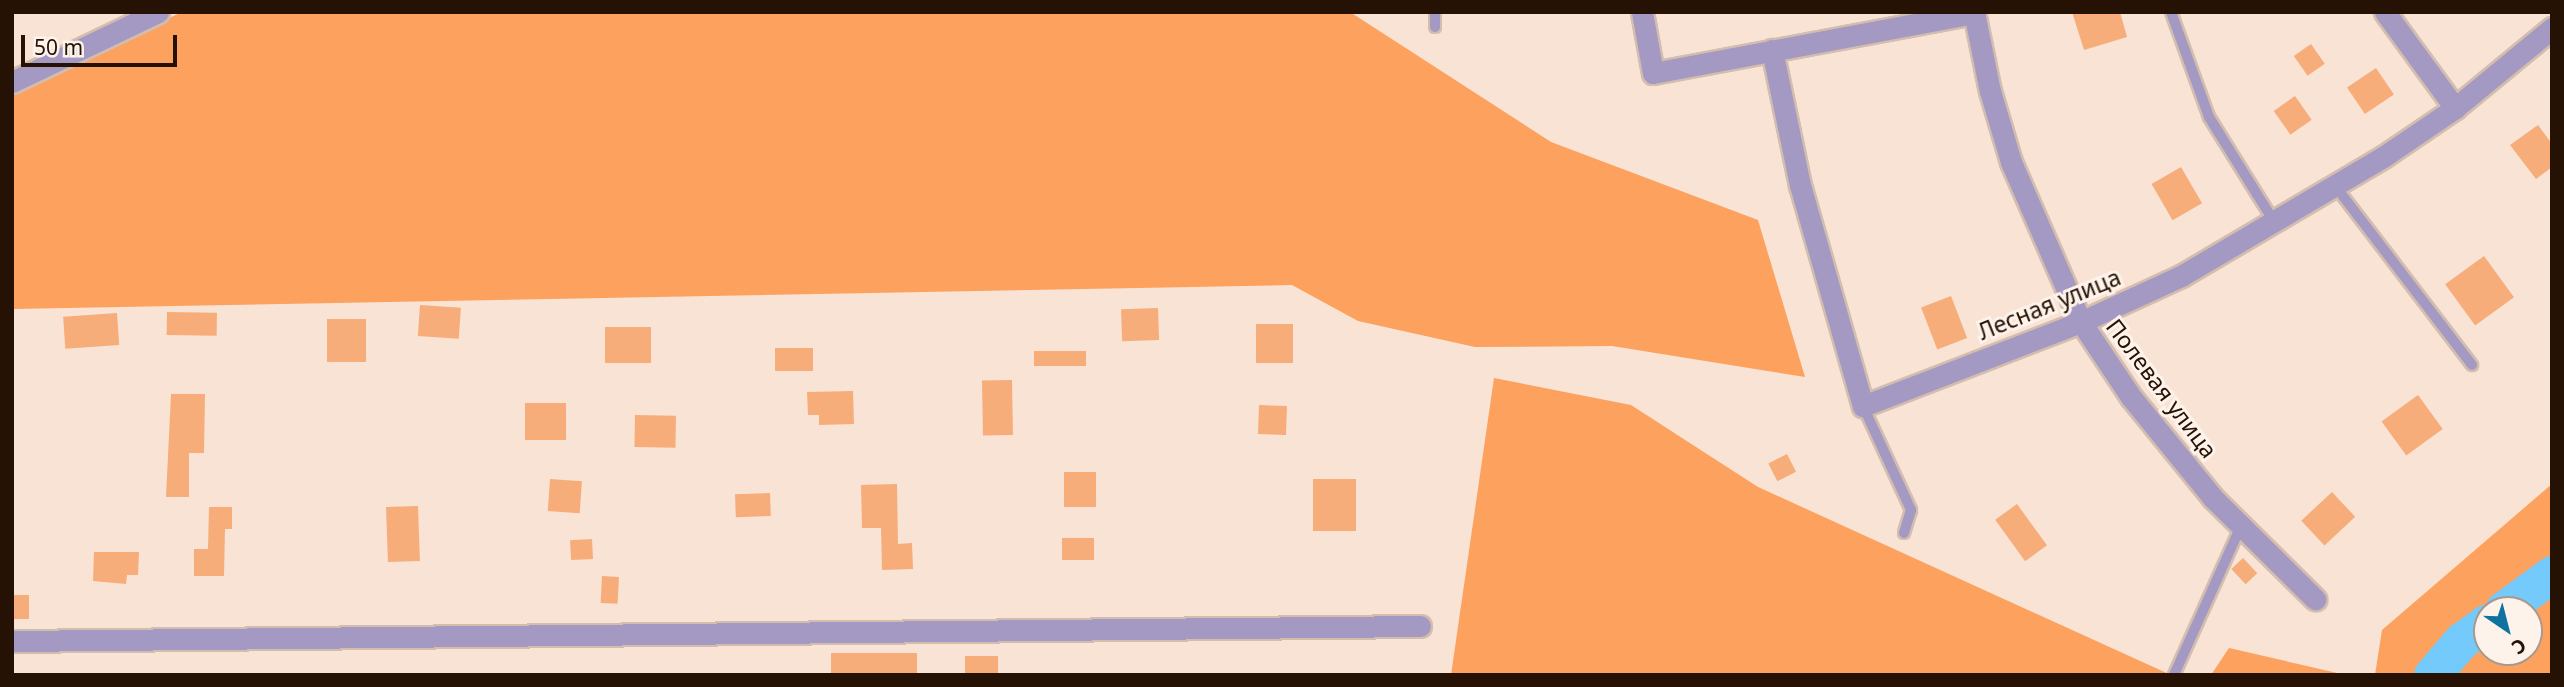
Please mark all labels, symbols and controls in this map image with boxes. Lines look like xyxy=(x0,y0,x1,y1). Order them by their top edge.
scale bar xyxy=(24,21,180,65)
text: 50 m xyxy=(34,33,83,61)
street label: Лесная улица xyxy=(1974,263,2124,345)
street label: Полевая улица xyxy=(2101,313,2223,463)
north arrow xyxy=(2473,596,2543,666)
text: С xyxy=(2506,632,2531,661)

